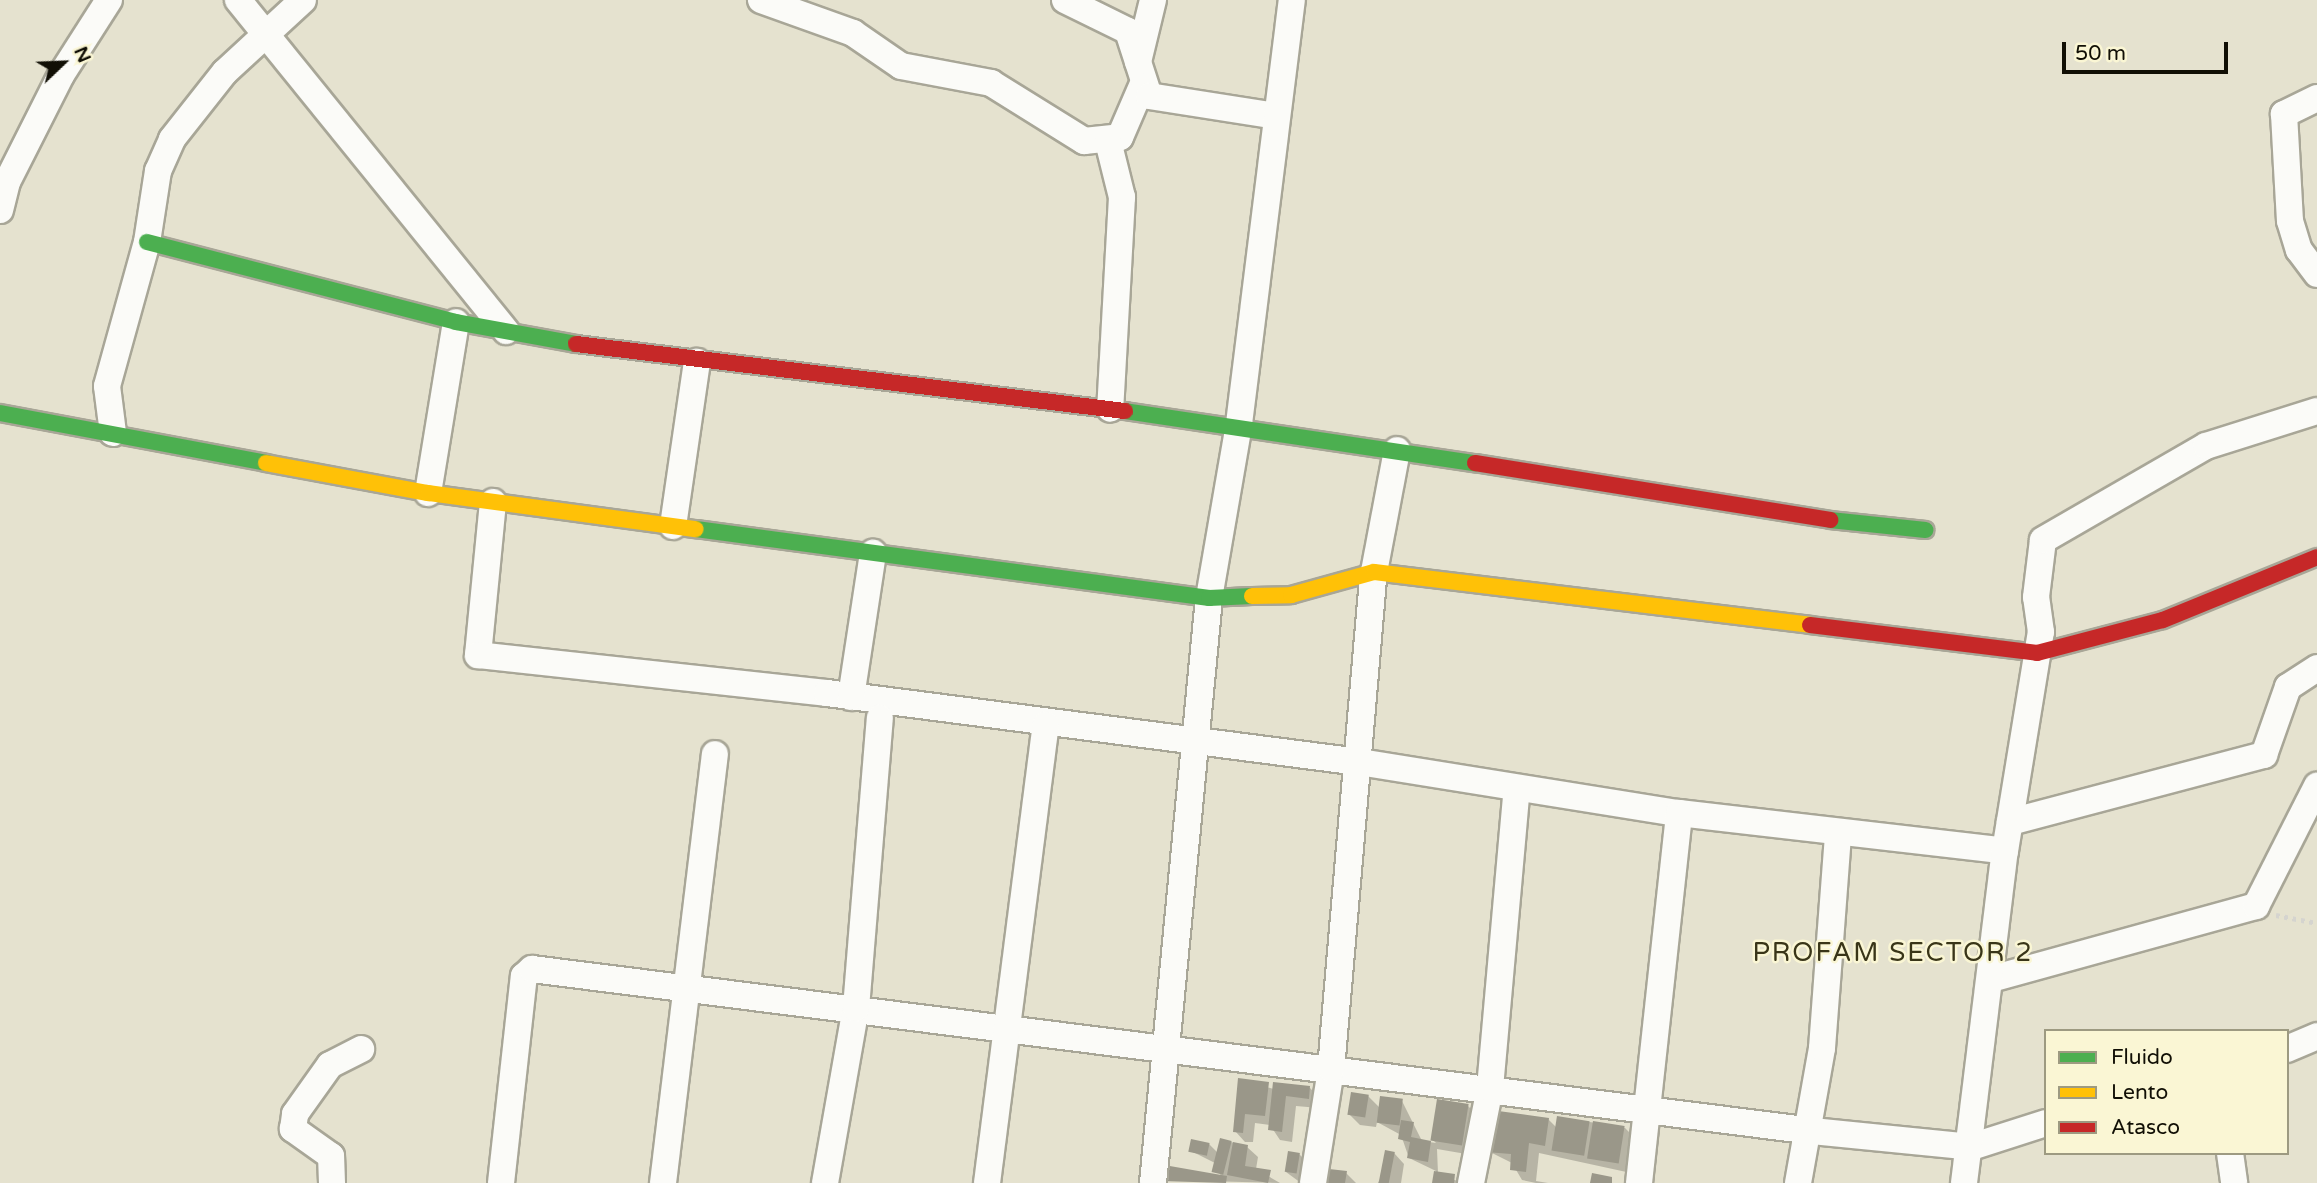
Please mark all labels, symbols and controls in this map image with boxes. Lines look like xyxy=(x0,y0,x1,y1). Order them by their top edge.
north arrow xyxy=(28,28,98,98)
scale bar xyxy=(2065,28,2231,72)
text: 50 m xyxy=(2075,41,2126,66)
text: N xyxy=(69,43,95,66)
district label: PROFAM SECTOR 2 xyxy=(1754,937,2032,969)
legend xyxy=(2044,1029,2289,1155)
text: Fluido xyxy=(2111,1045,2173,1070)
text: Lento xyxy=(2111,1080,2168,1105)
text: Atasco xyxy=(2111,1115,2180,1140)

